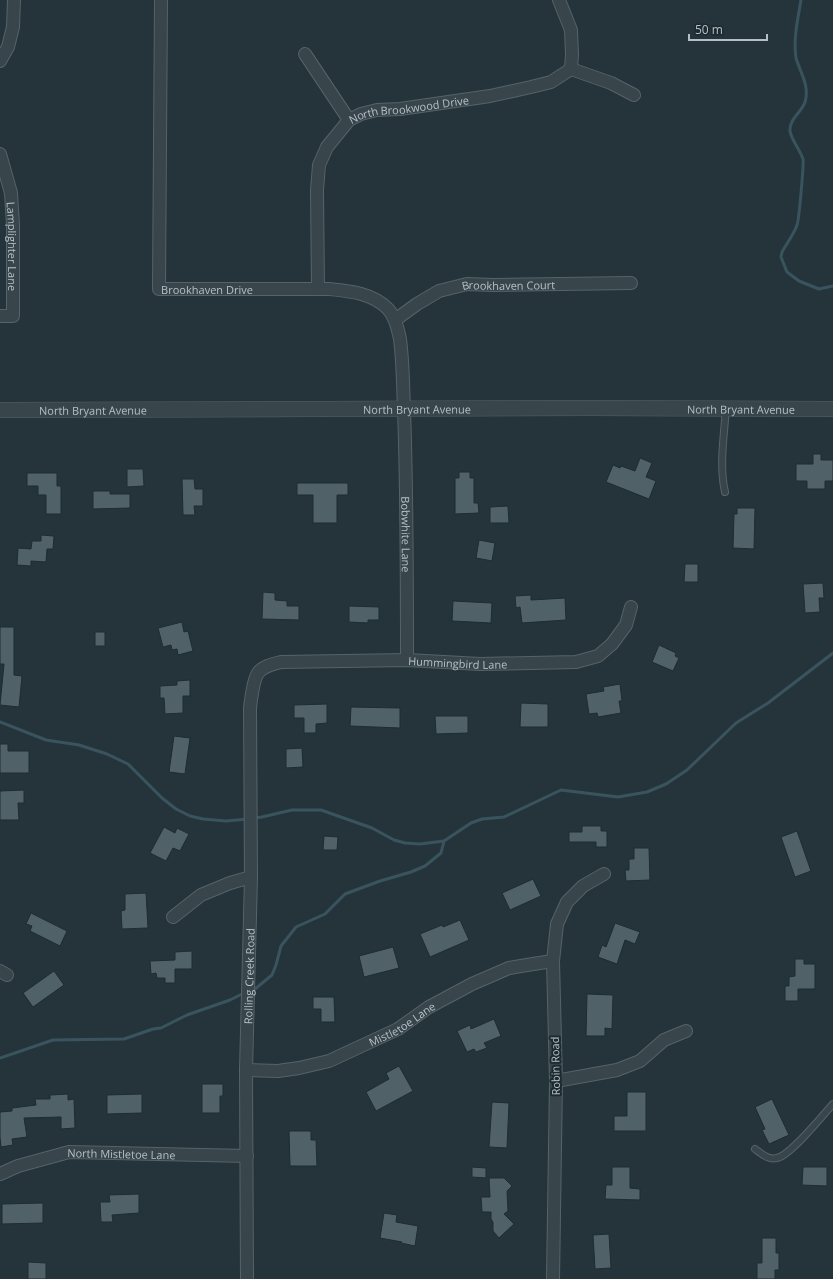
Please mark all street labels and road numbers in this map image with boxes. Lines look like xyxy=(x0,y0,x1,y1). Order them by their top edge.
street label: North Brookwood Drive xyxy=(346,92,470,127)
street label: Lamplighter Lane xyxy=(4,201,21,291)
street label: Brookhaven Court xyxy=(460,276,555,293)
street label: Brookhaven Drive xyxy=(161,282,253,297)
street label: North Bryant Avenue xyxy=(363,401,471,416)
street label: North Bryant Avenue xyxy=(687,401,795,416)
street label: North Bryant Avenue xyxy=(39,402,147,417)
street label: Bobwhite Lane xyxy=(399,496,414,573)
street label: Hummingbird Lane xyxy=(408,653,507,672)
street label: Rolling Creek Road xyxy=(240,928,257,1024)
street label: Mistletoe Lane xyxy=(366,998,437,1049)
street label: Robin Road xyxy=(547,1036,563,1096)
street label: North Mistletoe Lane xyxy=(67,1144,176,1162)

